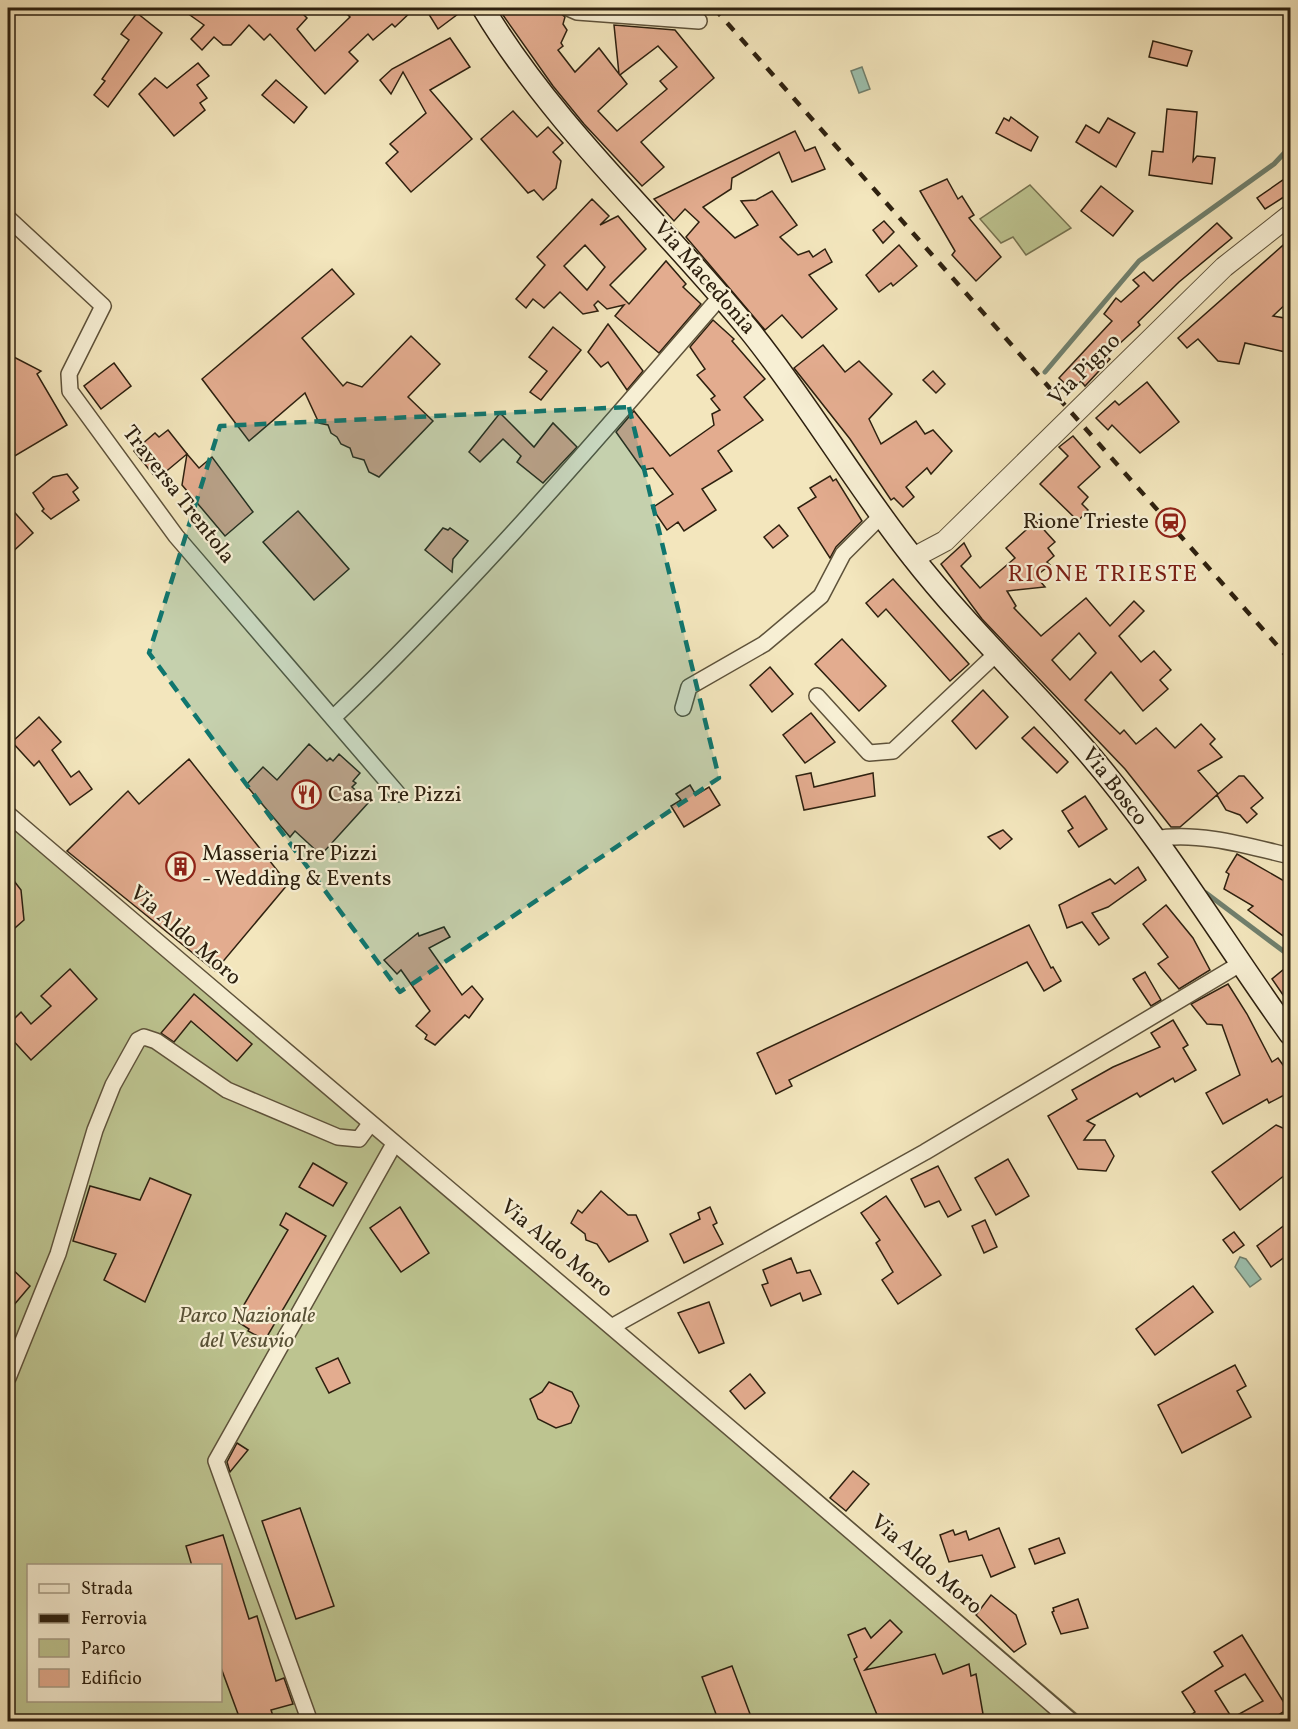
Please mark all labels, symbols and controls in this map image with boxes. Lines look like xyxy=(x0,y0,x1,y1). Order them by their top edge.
street label: Via Macedonia xyxy=(646,214,762,342)
street label: Via Pigno xyxy=(1042,327,1128,413)
street label: Traversa Trentola xyxy=(114,419,242,571)
station icon: Rione Trieste xyxy=(1154,506,1186,538)
place label: Rione Trieste xyxy=(1023,507,1149,538)
district label: RIONE TRIESTE xyxy=(1007,558,1199,592)
street label: Via Bosco xyxy=(1073,741,1155,833)
restaurant icon: Casa Tre Pizzi xyxy=(291,779,323,811)
place label: Casa Tre Pizzi xyxy=(328,780,462,811)
place label: Masseria Tre Pizzi - Wedding & Events xyxy=(202,839,392,895)
building icon: Masseria Tre Pizzi - Wedding & Events xyxy=(165,851,197,883)
street label: Via Aldo Moro xyxy=(122,879,248,993)
street label: Via Aldo Moro xyxy=(493,1192,619,1306)
park label: Parco Nazionale del Vesuvio xyxy=(179,1301,315,1357)
street label: Via Aldo Moro xyxy=(863,1508,989,1622)
legend xyxy=(27,1564,222,1702)
text: Strada xyxy=(81,1577,133,1602)
text: Ferrovia xyxy=(81,1607,147,1632)
text: Parco xyxy=(81,1637,126,1662)
text: Edificio xyxy=(81,1667,142,1692)

